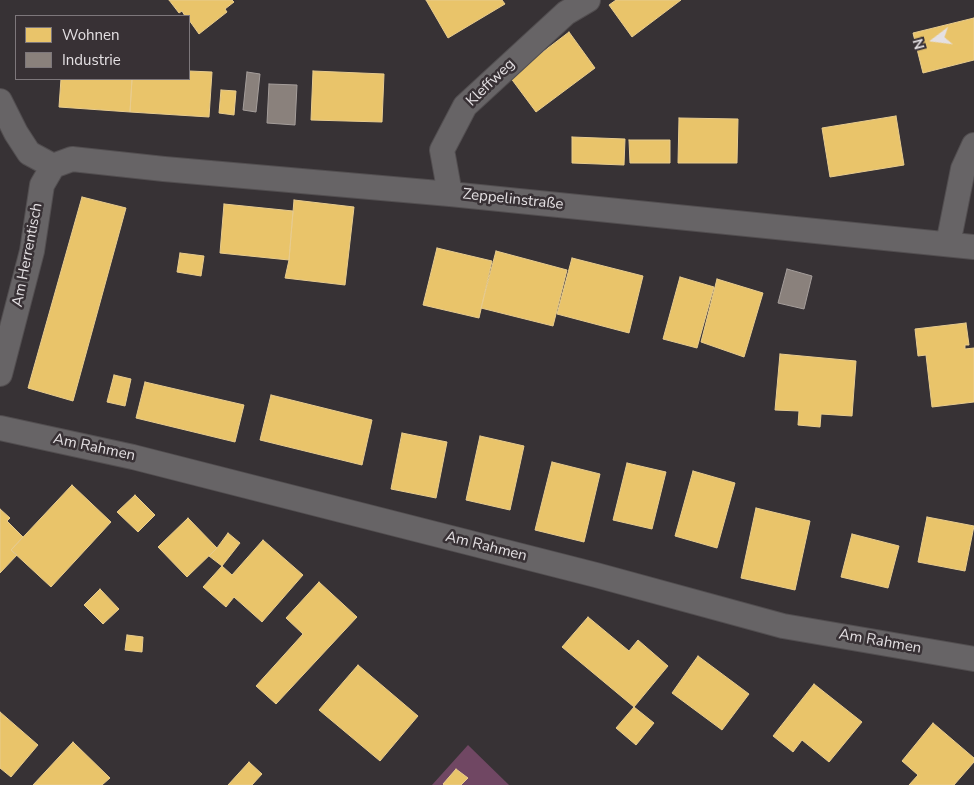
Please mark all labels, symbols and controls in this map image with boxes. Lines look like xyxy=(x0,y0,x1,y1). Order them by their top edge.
legend xyxy=(15,15,190,80)
north arrow xyxy=(909,15,959,65)
text: Wohnen xyxy=(62,25,120,45)
text: N xyxy=(908,36,930,52)
text: Industrie xyxy=(62,50,121,70)
street label: Kleffweg xyxy=(463,55,519,111)
street label: Zeppelinstraße xyxy=(462,186,564,214)
street label: Am Herrentisch xyxy=(9,201,47,309)
street label: Am Rahmen xyxy=(51,431,137,465)
street label: Am Rahmen xyxy=(443,528,529,566)
street label: Am Rahmen xyxy=(837,626,923,658)

